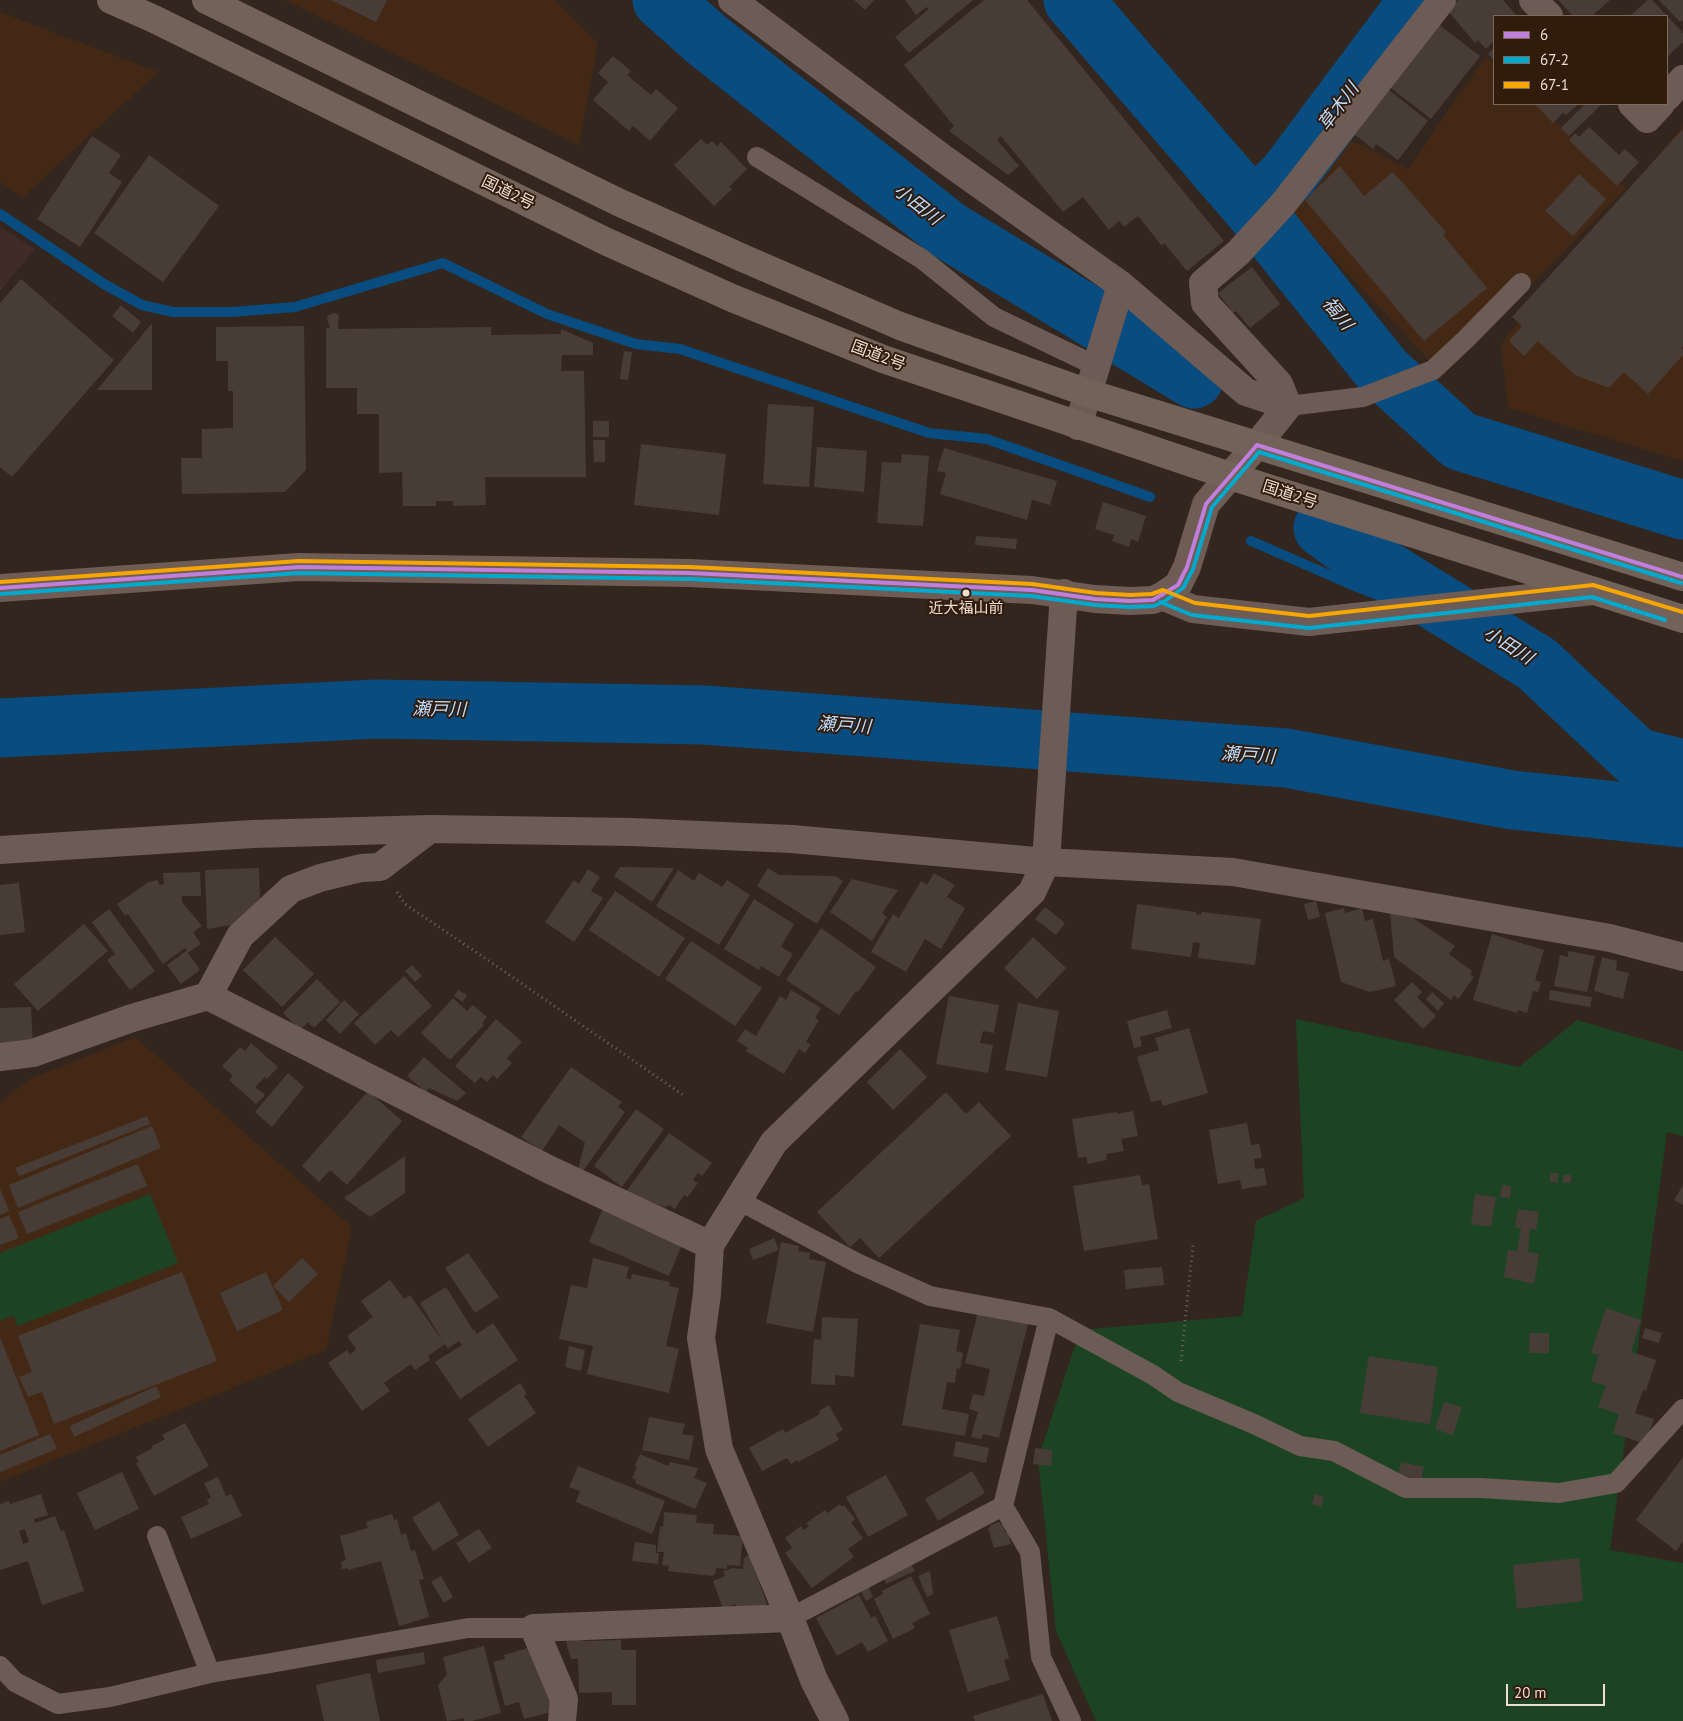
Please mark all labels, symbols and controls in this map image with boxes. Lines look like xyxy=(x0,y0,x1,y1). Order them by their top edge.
legend xyxy=(1493,15,1668,105)
text: 6 xyxy=(1540,25,1548,44)
text: 67-2 xyxy=(1540,50,1569,69)
text: 67-1 xyxy=(1540,75,1569,94)
water label: 草木川 xyxy=(1314,79,1364,135)
street label: 国道2号 xyxy=(478,172,538,214)
water label: 小田川 xyxy=(889,180,945,230)
water label: 福川 xyxy=(1317,293,1357,335)
street label: 国道2号 xyxy=(848,337,908,375)
street label: 国道2号 xyxy=(1260,477,1320,513)
marker: 近大福山前 xyxy=(961,588,971,598)
place label: 近大福山前 xyxy=(929,600,1003,618)
water label: 小田川 xyxy=(1479,623,1537,669)
water label: 瀬戸川 xyxy=(412,699,466,721)
water label: 瀬戸川 xyxy=(816,713,872,739)
water label: 瀬戸川 xyxy=(1220,743,1276,769)
scale bar xyxy=(1508,1674,1607,1706)
text: 20 m xyxy=(1514,1683,1547,1702)

